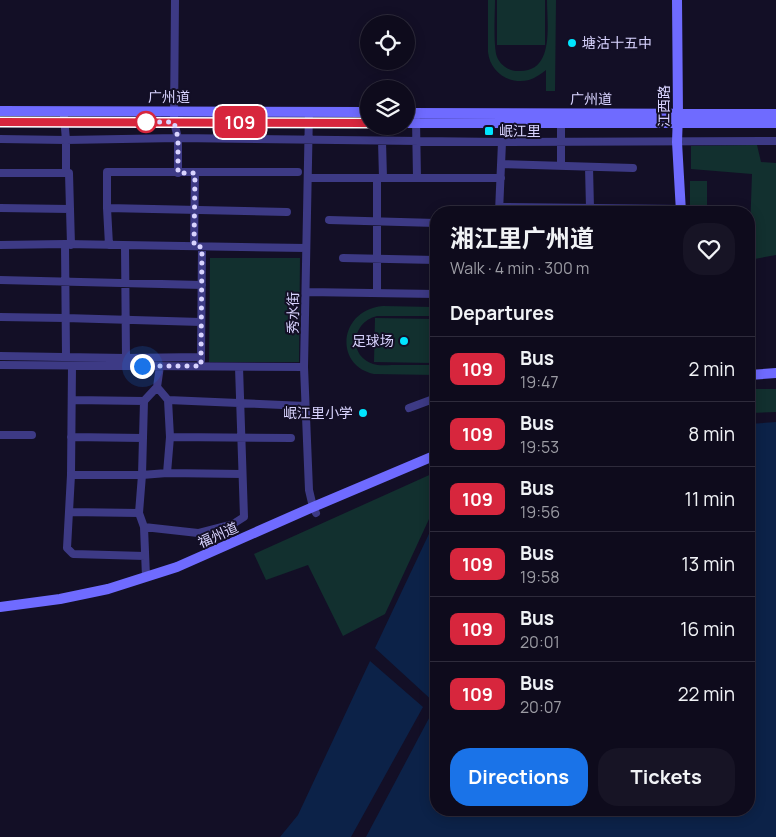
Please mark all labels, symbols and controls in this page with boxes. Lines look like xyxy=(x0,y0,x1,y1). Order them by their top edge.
map controls xyxy=(360,15,415,135)
button: locate xyxy=(360,15,415,70)
place label: 塘沽十五中 xyxy=(582,33,652,52)
marker: 塘沽十五中 xyxy=(566,37,578,49)
button: layers xyxy=(360,80,415,135)
street label: 江西路 xyxy=(654,85,673,127)
street label: 广州道 xyxy=(148,87,190,106)
street label: 广州道 xyxy=(570,89,612,108)
line badge: 109 xyxy=(211,106,269,138)
text: 109 xyxy=(225,110,255,134)
unlabelled marker xyxy=(135,111,157,133)
place label: 岷江里 xyxy=(499,121,541,140)
marker: 岷江里 xyxy=(483,125,495,137)
text: 湘江里广州道 xyxy=(450,221,594,254)
button: heart xyxy=(683,223,735,275)
text: Walk · 4 min · 300 m xyxy=(450,257,589,279)
street label: 秀水街 xyxy=(283,292,302,334)
text: Departures xyxy=(450,300,554,326)
place label: 足球场 xyxy=(352,331,394,350)
marker: 足球场 xyxy=(398,335,410,347)
text: Bus xyxy=(520,345,554,371)
your location xyxy=(130,354,155,379)
text: 2 min xyxy=(689,356,735,382)
text: 109 xyxy=(462,357,493,381)
text: 19:47 xyxy=(520,371,558,393)
place label: 岷江里小学 xyxy=(283,403,353,422)
marker: 岷江里小学 xyxy=(357,407,369,419)
text: Bus xyxy=(520,410,554,436)
text: 8 min xyxy=(688,421,735,447)
text: 109 xyxy=(462,422,493,446)
text: 19:53 xyxy=(520,436,559,458)
text: Bus xyxy=(520,475,554,501)
text: 11 min xyxy=(685,486,735,512)
text: 109 xyxy=(462,487,493,511)
text: 19:56 xyxy=(520,501,560,523)
street label: 福州道 xyxy=(195,517,241,552)
text: Bus xyxy=(520,540,554,566)
text: 13 min xyxy=(681,551,735,577)
text: 109 xyxy=(462,552,493,576)
text: 19:58 xyxy=(520,566,559,588)
text: Bus xyxy=(520,605,554,631)
text: 16 min xyxy=(680,616,735,642)
text: 109 xyxy=(462,617,493,641)
text: 20:01 xyxy=(520,631,560,653)
text: Bus xyxy=(520,670,554,696)
text: 22 min xyxy=(678,681,735,707)
text: 109 xyxy=(462,682,493,706)
text: 20:07 xyxy=(520,696,561,718)
button: Directions xyxy=(450,748,588,806)
button: Tickets xyxy=(598,748,735,806)

